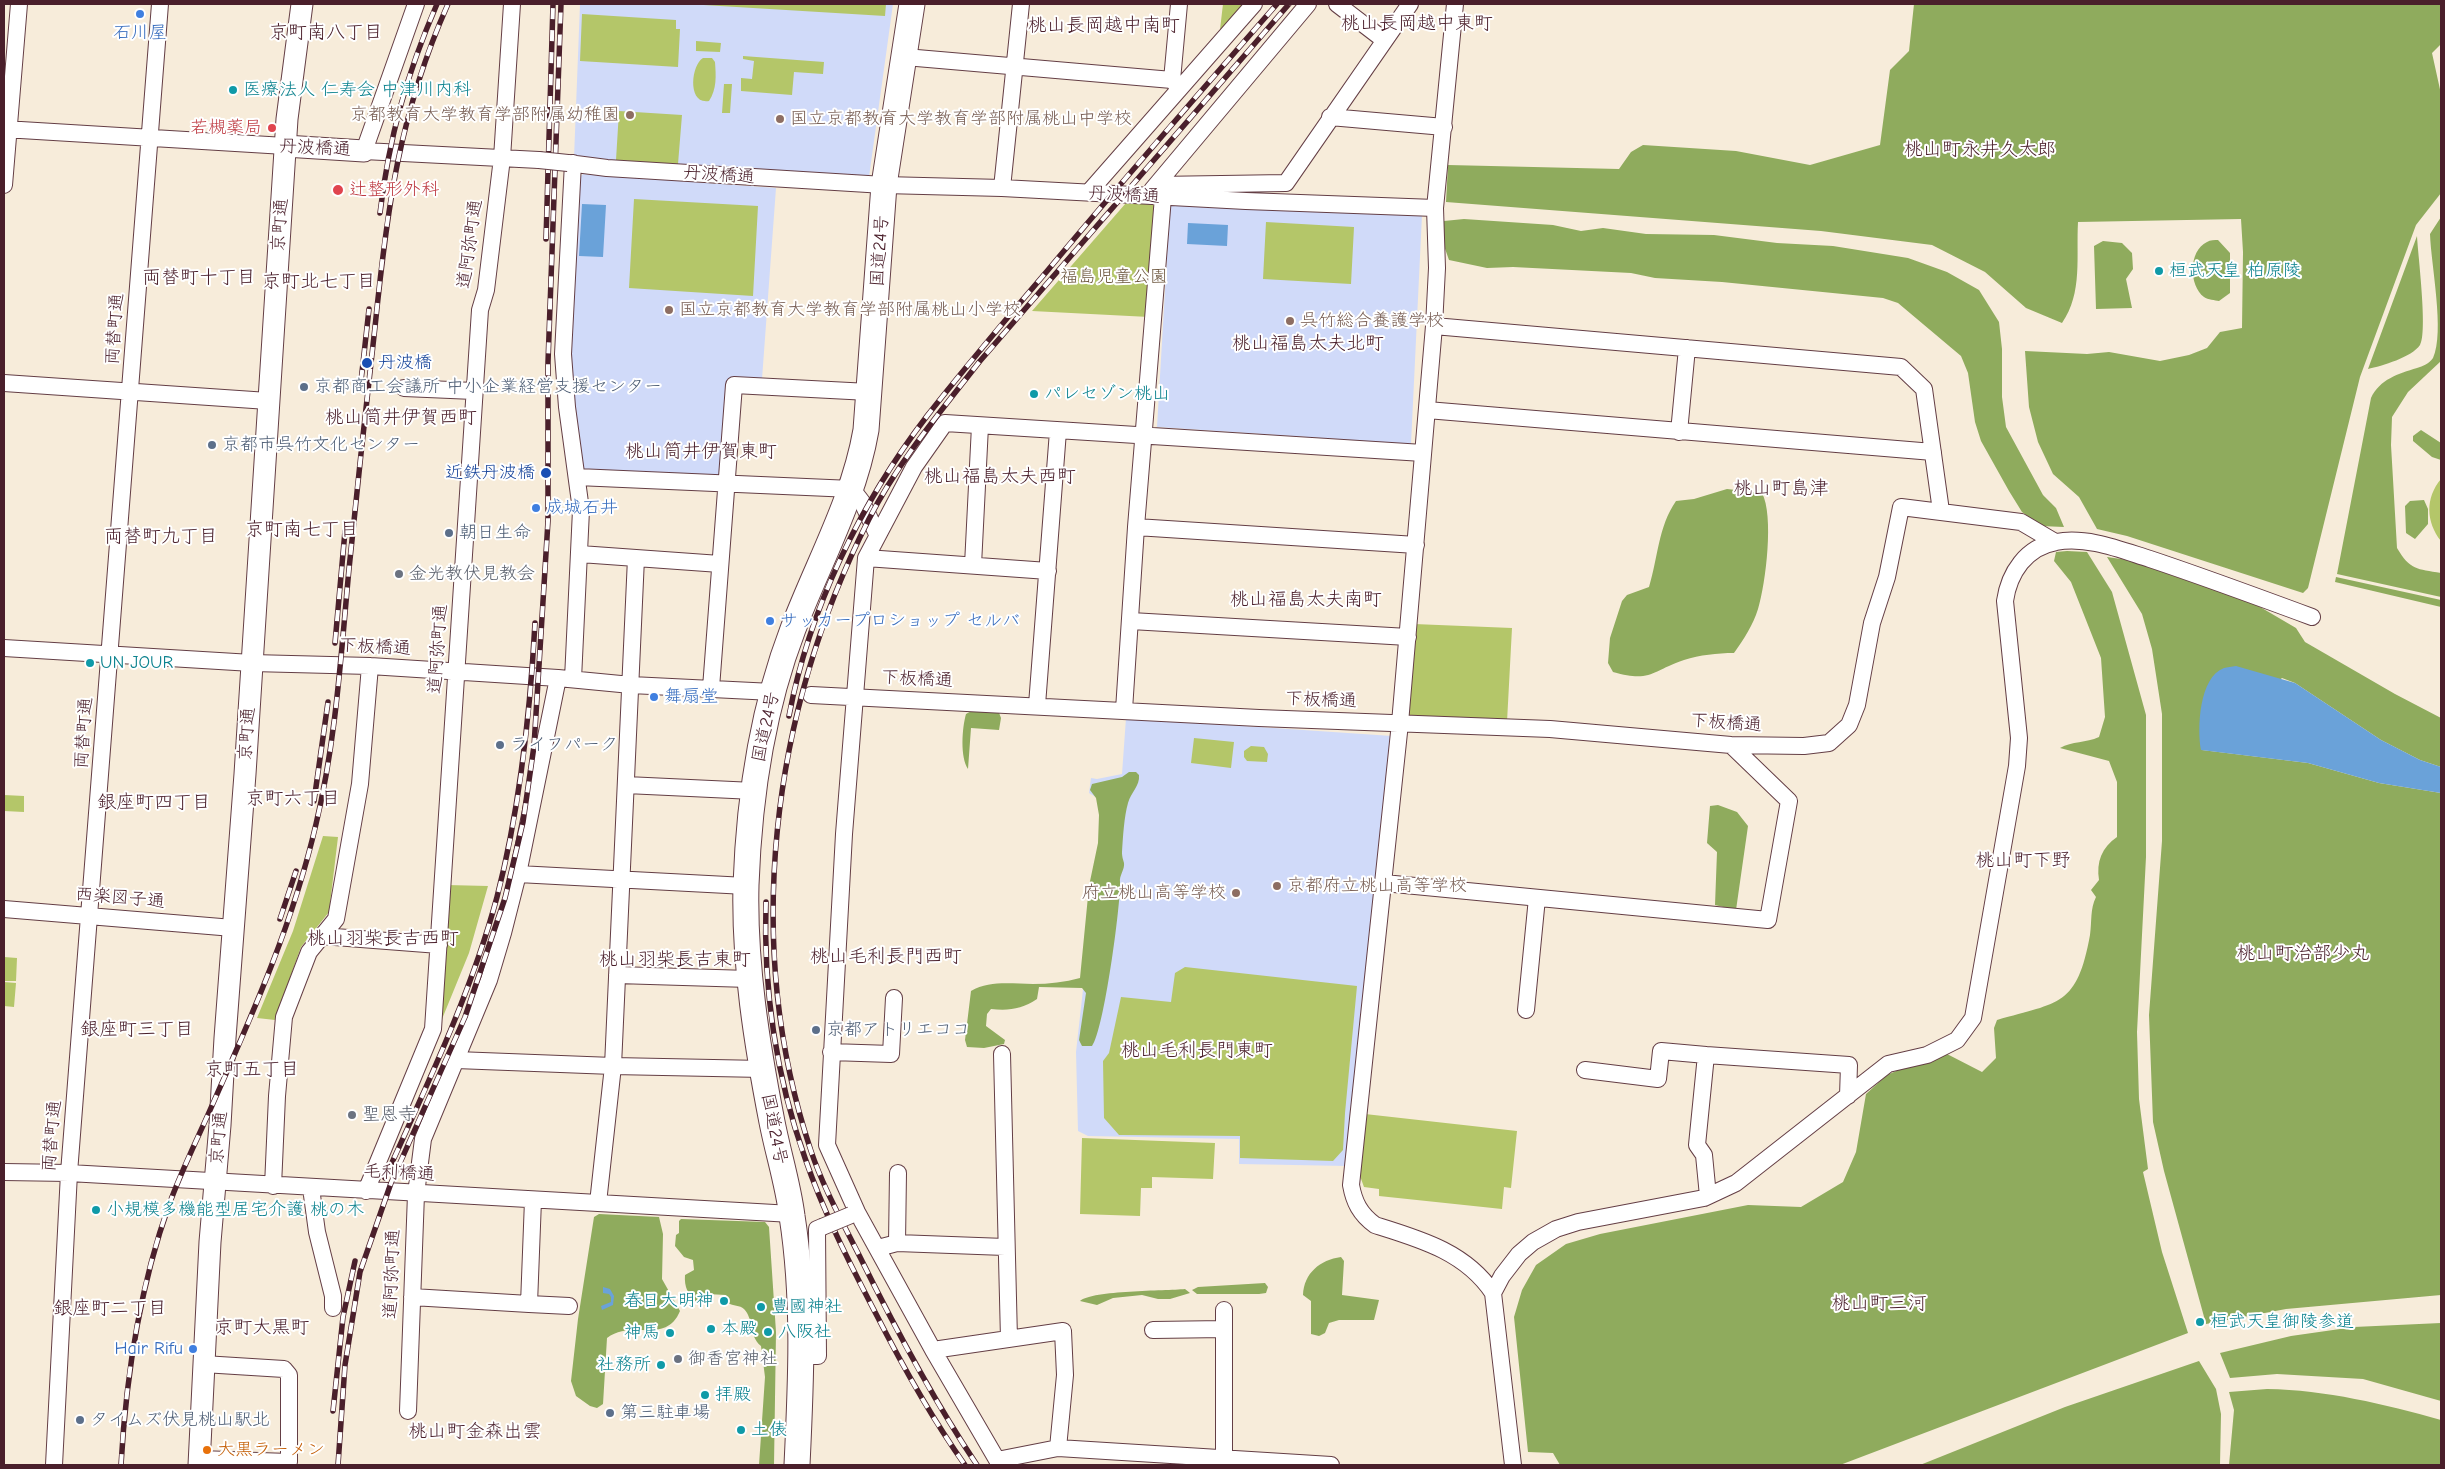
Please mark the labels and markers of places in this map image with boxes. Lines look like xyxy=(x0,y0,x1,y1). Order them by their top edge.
marker: 石川屋 xyxy=(134,8,146,20)
place label: 石川屋 xyxy=(113,22,167,44)
place label: 医療法人 仁寿会 中津川内科 xyxy=(243,79,471,101)
marker: 医療法人 仁寿会 中津川内科 xyxy=(227,84,239,96)
place label: 京都教育大学教育学部附属幼稚園 xyxy=(350,104,620,126)
place label: 国立京都教育大学教育学部附属桃山中学校 xyxy=(790,108,1132,130)
marker: 京都教育大学教育学部附属幼稚園 xyxy=(624,109,636,121)
marker: 国立京都教育大学教育学部附属桃山中学校 xyxy=(774,113,786,125)
place label: 若槻薬局 xyxy=(190,117,262,139)
marker: 若槻薬局 xyxy=(266,122,278,134)
place label: 辻整形外科 xyxy=(349,179,439,201)
marker: 辻整形外科 xyxy=(331,183,345,197)
place label: 桓武天皇 柏原陵 xyxy=(2169,260,2301,282)
marker: 桓武天皇 柏原陵 xyxy=(2153,265,2165,277)
place label: 国立京都教育大学教育学部附属桃山小学校 xyxy=(679,299,1021,321)
marker: 国立京都教育大学教育学部附属桃山小学校 xyxy=(663,304,675,316)
place label: 呉竹総合養護学校 xyxy=(1300,310,1444,332)
marker: 呉竹総合養護学校 xyxy=(1284,315,1296,327)
place label: 丹波橋 xyxy=(378,352,432,374)
marker: 丹波橋 xyxy=(360,356,374,370)
place label: 京都商工会議所 中小企業経営支援センター xyxy=(314,376,662,398)
marker: 京都商工会議所 中小企業経営支援センター xyxy=(298,381,310,393)
place label: パレセゾン桃山 xyxy=(1044,383,1170,405)
marker: パレセゾン桃山 xyxy=(1028,388,1040,400)
place label: 京都市呉竹文化センター xyxy=(222,434,420,456)
marker: 京都市呉竹文化センター xyxy=(206,439,218,451)
place label: 近鉄丹波橋 xyxy=(445,462,535,484)
marker: 近鉄丹波橋 xyxy=(539,466,553,480)
place label: 成城石井 xyxy=(546,497,618,519)
marker: 成城石井 xyxy=(530,502,542,514)
place label: 朝日生命 xyxy=(459,522,531,544)
marker: 朝日生命 xyxy=(443,527,455,539)
place label: 金光教伏見教会 xyxy=(409,563,535,585)
marker: 金光教伏見教会 xyxy=(393,568,405,580)
place label: サッカープロショップ セルバ xyxy=(780,610,1020,632)
marker: サッカープロショップ セルバ xyxy=(764,615,776,627)
place label: UN JOUR xyxy=(100,652,173,674)
marker: UN JOUR xyxy=(84,657,96,669)
place label: 舞扇堂 xyxy=(664,686,718,708)
marker: 舞扇堂 xyxy=(648,691,660,703)
place label: ライフパーク xyxy=(510,734,618,756)
marker: ライフパーク xyxy=(494,739,506,751)
place label: 京都府立桃山高等学校 xyxy=(1287,875,1467,897)
marker: 京都府立桃山高等学校 xyxy=(1271,880,1283,892)
place label: 府立桃山高等学校 xyxy=(1082,882,1226,904)
marker: 府立桃山高等学校 xyxy=(1230,887,1242,899)
place label: 京都アトリエココ xyxy=(826,1019,970,1041)
marker: 京都アトリエココ xyxy=(810,1024,822,1036)
place label: 聖恩寺 xyxy=(362,1104,416,1126)
marker: 聖恩寺 xyxy=(346,1109,358,1121)
place label: 小規模多機能型居宅介護 桃の木 xyxy=(106,1199,364,1221)
marker: 小規模多機能型居宅介護 桃の木 xyxy=(90,1204,102,1216)
place label: 春日大明神 xyxy=(624,1290,714,1312)
marker: 春日大明神 xyxy=(718,1295,730,1307)
place label: 豊國神社 xyxy=(771,1296,843,1318)
marker: 豊國神社 xyxy=(755,1301,767,1313)
place label: 桓武天皇御陵参道 xyxy=(2210,1311,2354,1333)
marker: 桓武天皇御陵参道 xyxy=(2194,1316,2206,1328)
place label: 本殿 xyxy=(721,1318,757,1340)
place label: 八阪社 xyxy=(778,1321,832,1343)
place label: 神馬 xyxy=(624,1322,660,1344)
marker: 本殿 xyxy=(705,1323,717,1335)
marker: 八阪社 xyxy=(762,1326,774,1338)
marker: 神馬 xyxy=(664,1327,676,1339)
place label: Hair Rifu xyxy=(114,1338,183,1360)
marker: Hair Rifu xyxy=(187,1343,199,1355)
place label: 御香宮神社 xyxy=(688,1348,778,1370)
marker: 御香宮神社 xyxy=(672,1353,684,1365)
place label: 社務所 xyxy=(597,1354,651,1376)
marker: 社務所 xyxy=(655,1359,667,1371)
place label: 拝殿 xyxy=(715,1384,751,1406)
marker: 拝殿 xyxy=(699,1389,711,1401)
place label: 第三駐車場 xyxy=(620,1402,710,1424)
marker: 第三駐車場 xyxy=(604,1407,616,1419)
place label: タイムズ伏見桃山駅北 xyxy=(90,1409,270,1431)
marker: タイムズ伏見桃山駅北 xyxy=(74,1414,86,1426)
place label: 土俵 xyxy=(751,1419,787,1441)
marker: 土俵 xyxy=(735,1424,747,1436)
place label: 大黒ラーメン xyxy=(217,1439,325,1461)
marker: 大黒ラーメン xyxy=(201,1444,213,1456)

